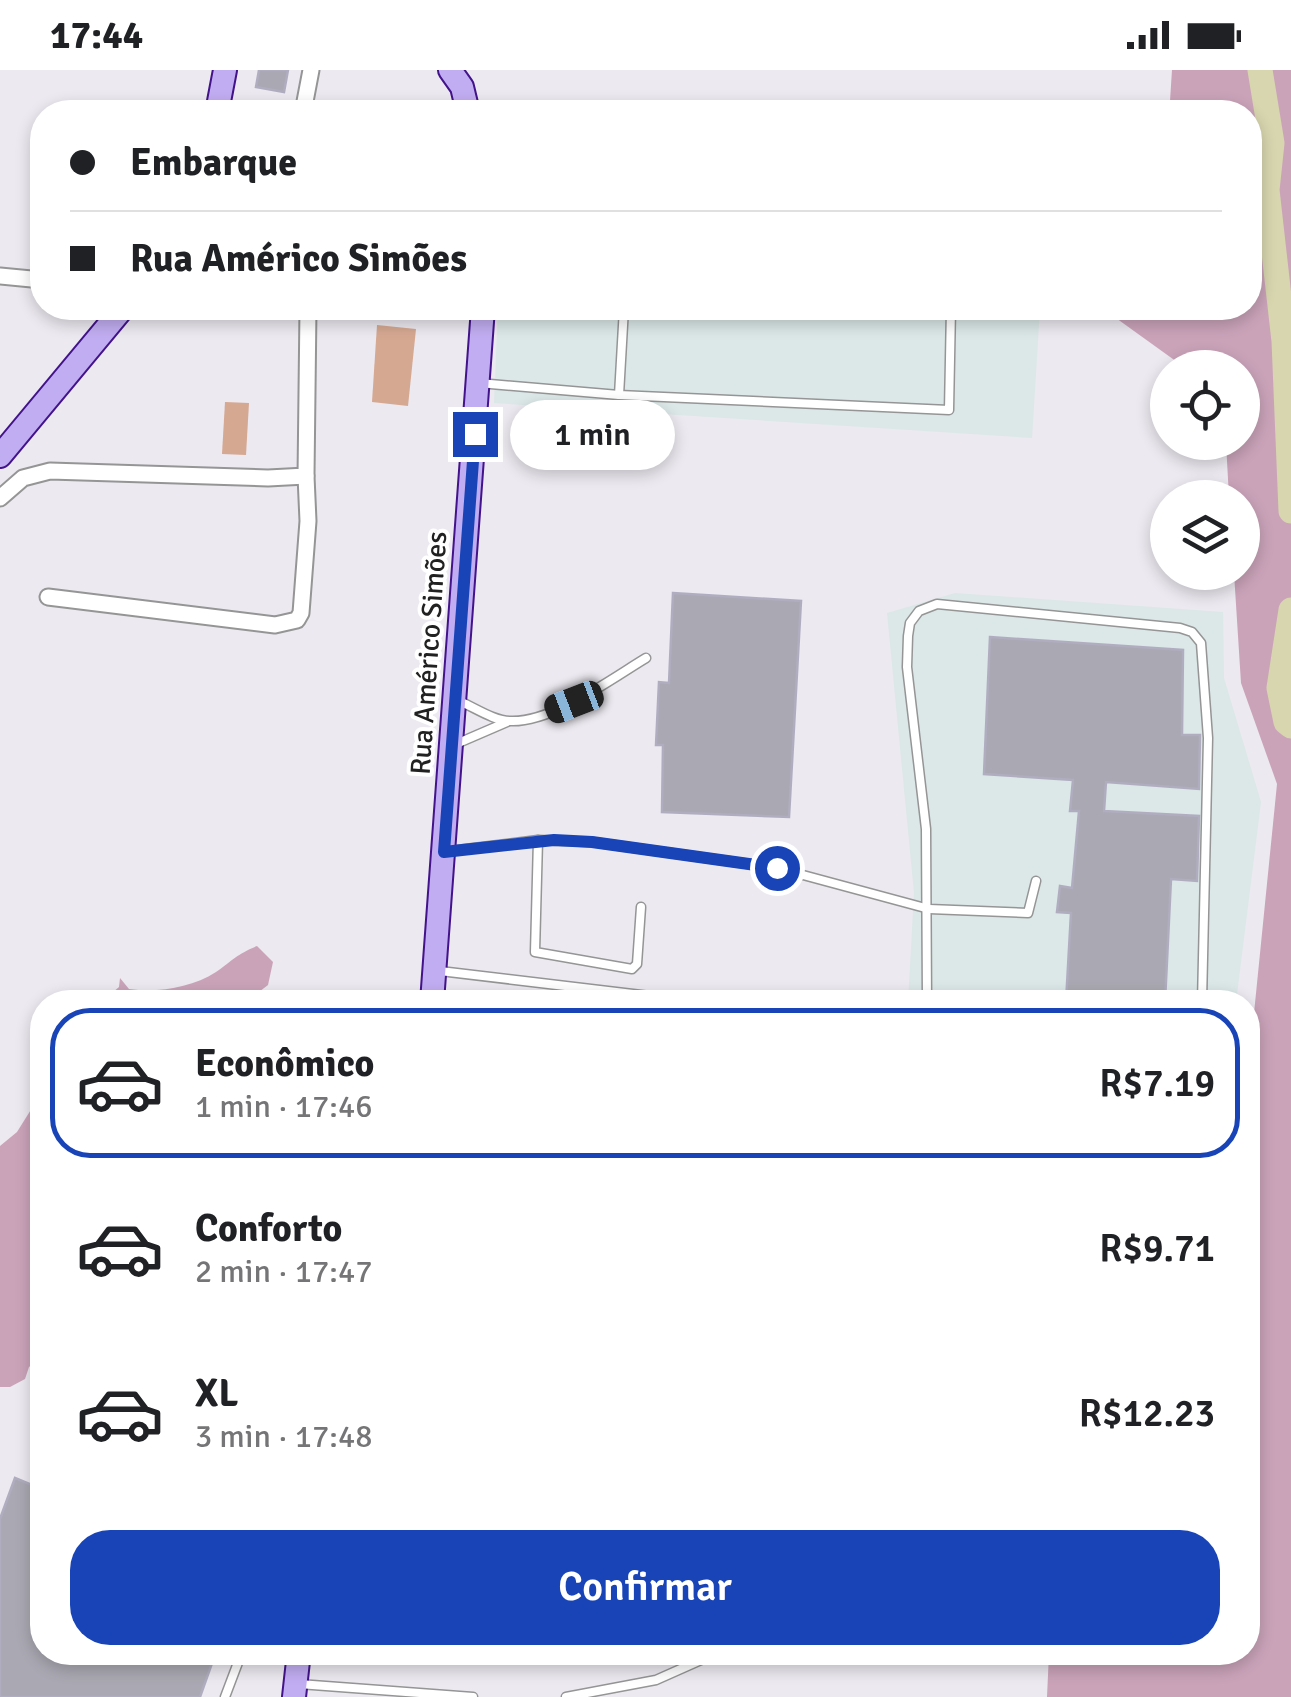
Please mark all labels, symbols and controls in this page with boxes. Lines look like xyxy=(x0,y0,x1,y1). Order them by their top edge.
text: 17:44 xyxy=(50,12,143,59)
text: Embarque xyxy=(130,139,297,186)
text: Rua Américo Simões xyxy=(130,235,467,282)
map controls xyxy=(1150,350,1260,590)
button: locate xyxy=(1150,350,1260,460)
callout: 1 min xyxy=(510,399,675,469)
route end xyxy=(453,412,498,457)
text: 1 min xyxy=(554,415,631,454)
button: layers xyxy=(1150,480,1260,590)
street label: Rua Américo Simões xyxy=(404,530,454,776)
car xyxy=(541,677,607,727)
route start xyxy=(755,846,800,891)
icon: car xyxy=(75,1038,165,1128)
text: Econômico xyxy=(195,1040,374,1087)
text: R$7.19 xyxy=(1099,1060,1215,1107)
text: 1 min · 17:46 xyxy=(195,1087,373,1126)
icon: car xyxy=(75,1203,165,1293)
text: Conforto xyxy=(195,1205,342,1252)
text: R$9.71 xyxy=(1099,1225,1215,1272)
text: 2 min · 17:47 xyxy=(195,1252,373,1291)
icon: car xyxy=(75,1368,165,1458)
text: XL xyxy=(195,1370,238,1417)
text: R$12.23 xyxy=(1079,1390,1215,1437)
text: 3 min · 17:48 xyxy=(195,1417,373,1456)
button: Confirmar xyxy=(70,1530,1220,1645)

